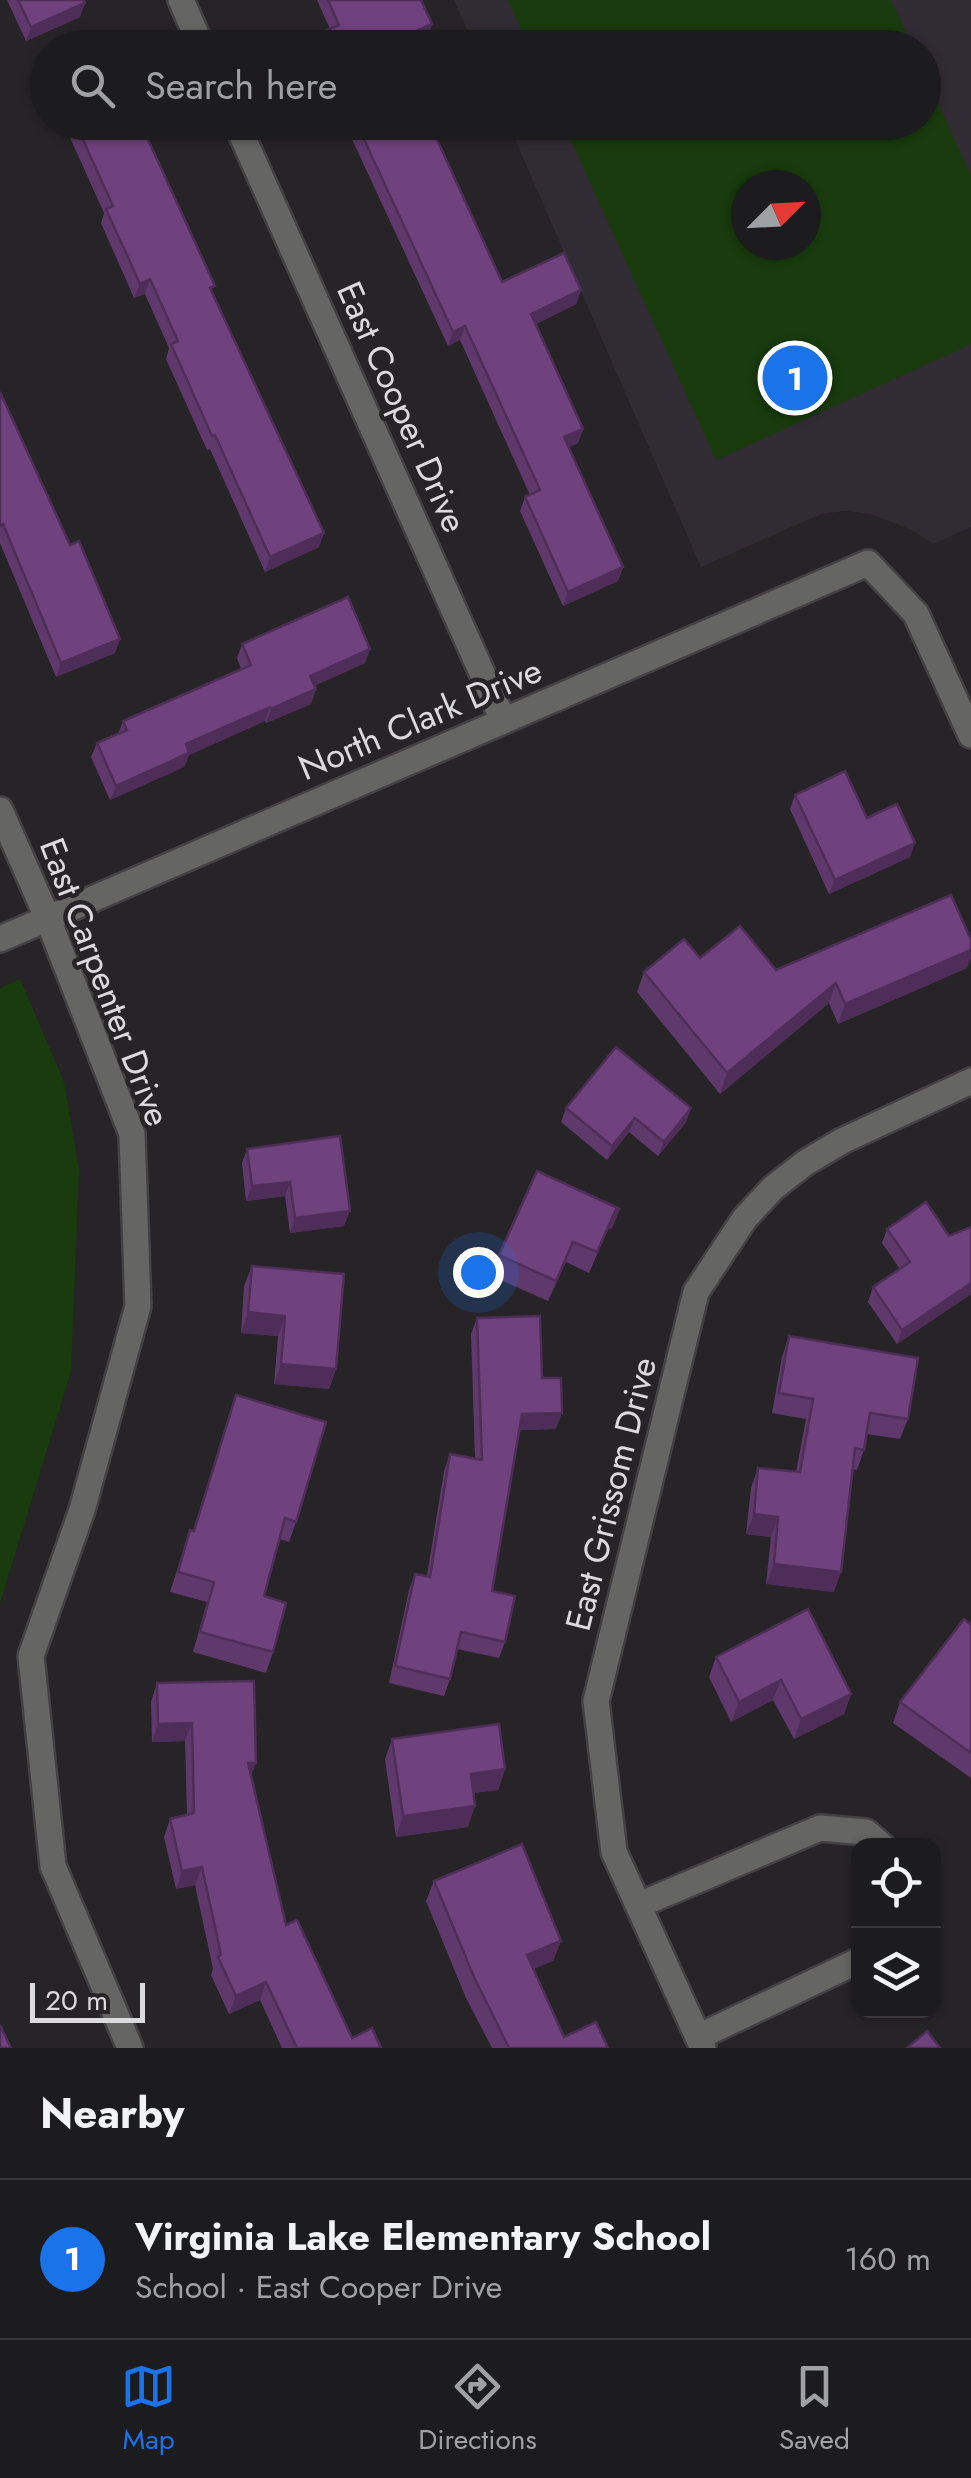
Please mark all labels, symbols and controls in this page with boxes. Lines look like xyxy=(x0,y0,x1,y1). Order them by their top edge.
search box xyxy=(30,30,941,140)
icon: search xyxy=(65,58,120,113)
text: Search here xyxy=(145,58,337,113)
north arrow xyxy=(731,170,821,260)
street label: East Cooper Drive xyxy=(324,274,480,540)
pin: 1 xyxy=(762,340,828,416)
street label: North Clark Drive xyxy=(291,645,549,793)
street label: East Carpenter Drive xyxy=(27,831,183,1133)
your location xyxy=(453,1247,504,1298)
street label: East Grissom Drive xyxy=(553,1352,669,1636)
map controls xyxy=(851,1838,941,2018)
button: locate xyxy=(851,1838,941,1928)
button: layers xyxy=(851,1928,941,2018)
scale bar xyxy=(30,1978,145,2022)
text: 20 m xyxy=(45,1980,108,2021)
text: Nearby xyxy=(40,2083,184,2144)
text: Virginia Lake Elementary School xyxy=(135,2209,711,2264)
text: 1 xyxy=(64,2236,81,2282)
text: 160 m xyxy=(844,2236,931,2282)
text: School · East Cooper Drive xyxy=(135,2264,502,2310)
tab: Map xyxy=(121,2359,176,2460)
tab: Directions xyxy=(418,2359,537,2460)
tab: Saved xyxy=(779,2359,850,2460)

